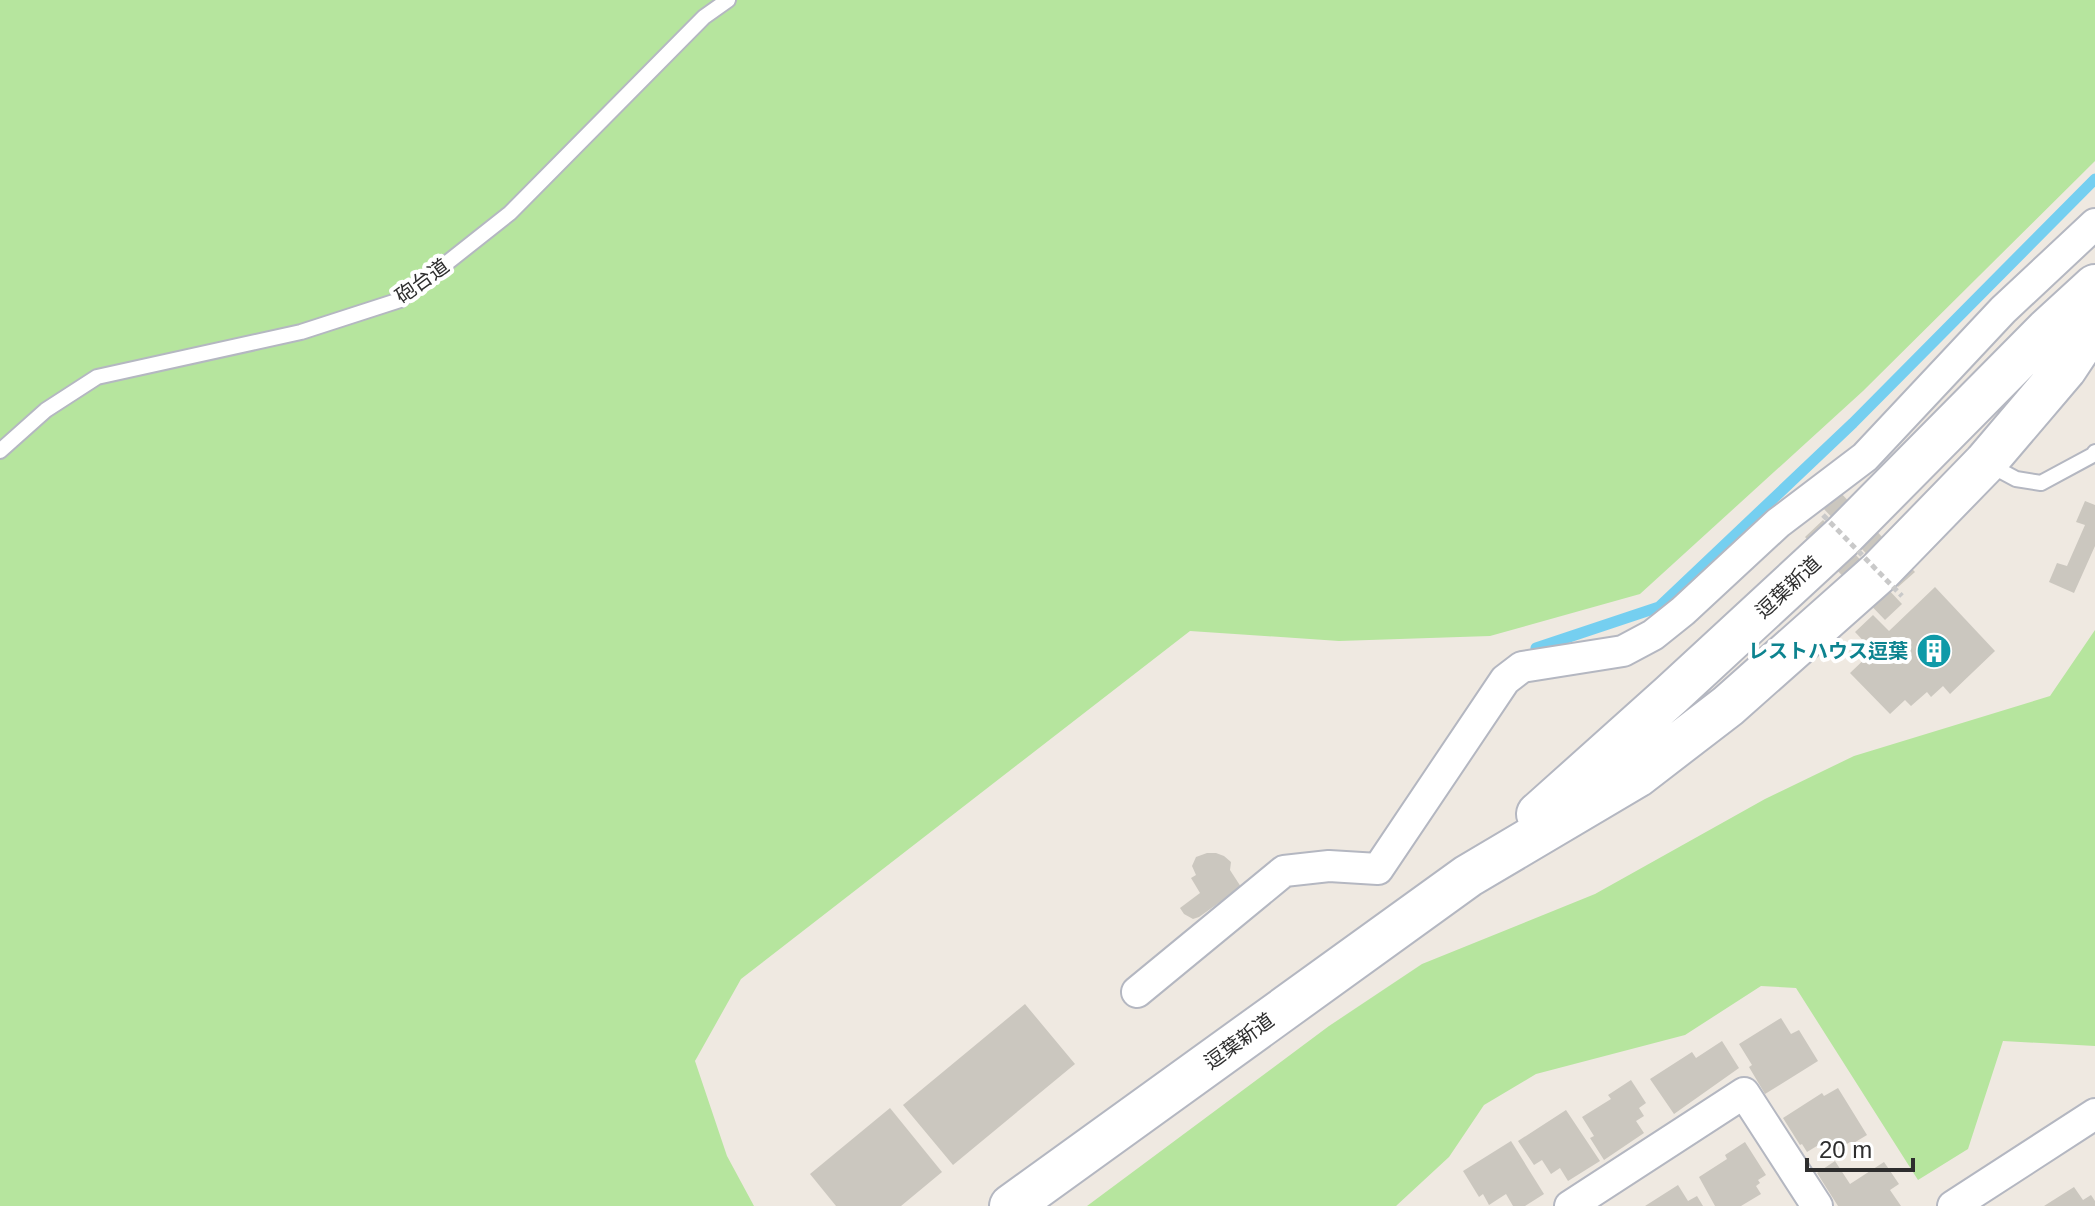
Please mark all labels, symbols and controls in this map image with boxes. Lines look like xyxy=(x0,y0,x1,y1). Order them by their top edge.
street label: 砲台道 xyxy=(391,254,453,308)
street label: 逗葉新道 xyxy=(1751,552,1825,622)
building icon: レストハウス逗葉 xyxy=(1915,632,1953,670)
place label: レストハウス逗葉 xyxy=(1748,640,1908,662)
street label: 逗葉新道 xyxy=(1200,1009,1278,1073)
scale bar xyxy=(1807,1122,1913,1172)
text: 20 m xyxy=(1819,1136,1872,1163)

